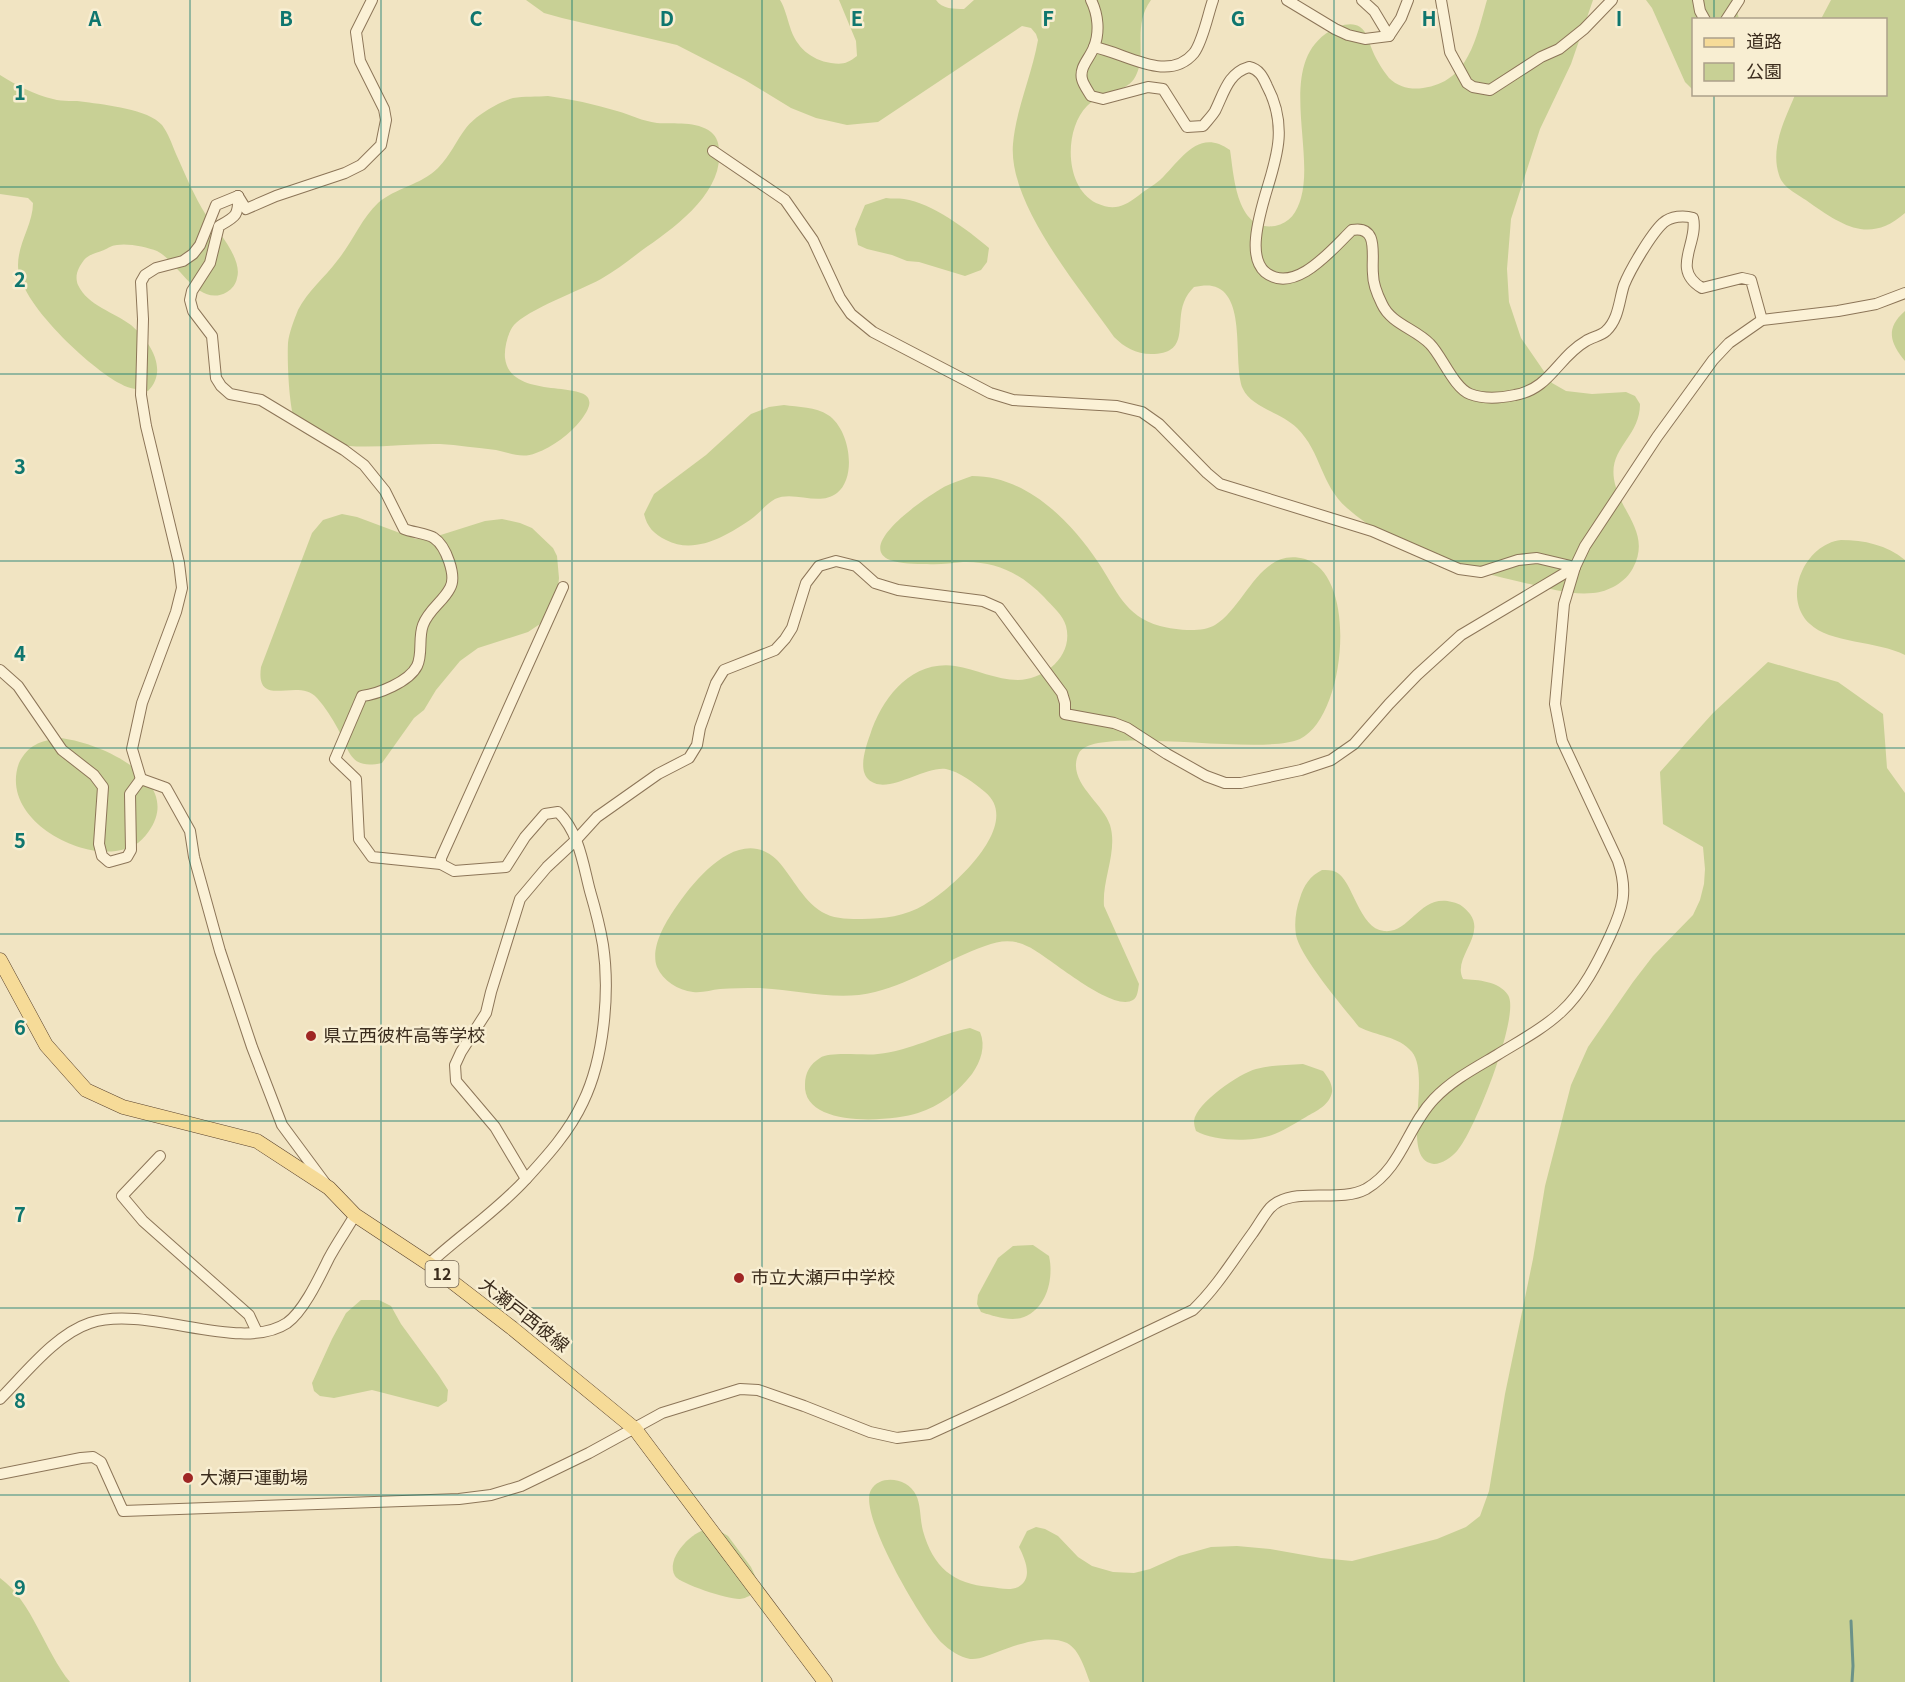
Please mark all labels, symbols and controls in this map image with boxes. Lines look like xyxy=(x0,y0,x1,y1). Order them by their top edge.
text: A xyxy=(88,3,102,32)
text: B xyxy=(279,3,293,32)
text: C xyxy=(469,3,483,32)
text: D xyxy=(660,3,674,32)
text: E xyxy=(851,3,863,32)
text: F xyxy=(1042,3,1054,32)
text: G xyxy=(1231,3,1245,32)
text: H xyxy=(1421,3,1437,32)
text: I xyxy=(1616,3,1622,32)
legend xyxy=(1692,18,1887,96)
text: 道路 xyxy=(1746,27,1782,53)
text: 公園 xyxy=(1746,57,1782,83)
text: 1 xyxy=(14,77,26,106)
text: 2 xyxy=(14,264,26,293)
text: 3 xyxy=(14,451,26,480)
text: 4 xyxy=(14,638,26,667)
text: 5 xyxy=(14,825,26,854)
text: 6 xyxy=(14,1012,26,1041)
place label: 県立西彼杵高等学校 xyxy=(323,1021,485,1047)
marker: 県立西彼杵高等学校 xyxy=(304,1029,318,1043)
text: 7 xyxy=(14,1199,26,1228)
road number: 12 xyxy=(426,1261,458,1287)
place label: 市立大瀬戸中学校 xyxy=(751,1263,895,1289)
street label: 大瀬戸西彼線 xyxy=(475,1270,576,1357)
marker: 市立大瀬戸中学校 xyxy=(732,1271,746,1285)
text: 8 xyxy=(14,1385,26,1414)
place label: 大瀬戸運動場 xyxy=(200,1463,308,1489)
marker: 大瀬戸運動場 xyxy=(181,1471,195,1485)
text: 9 xyxy=(14,1572,26,1601)

